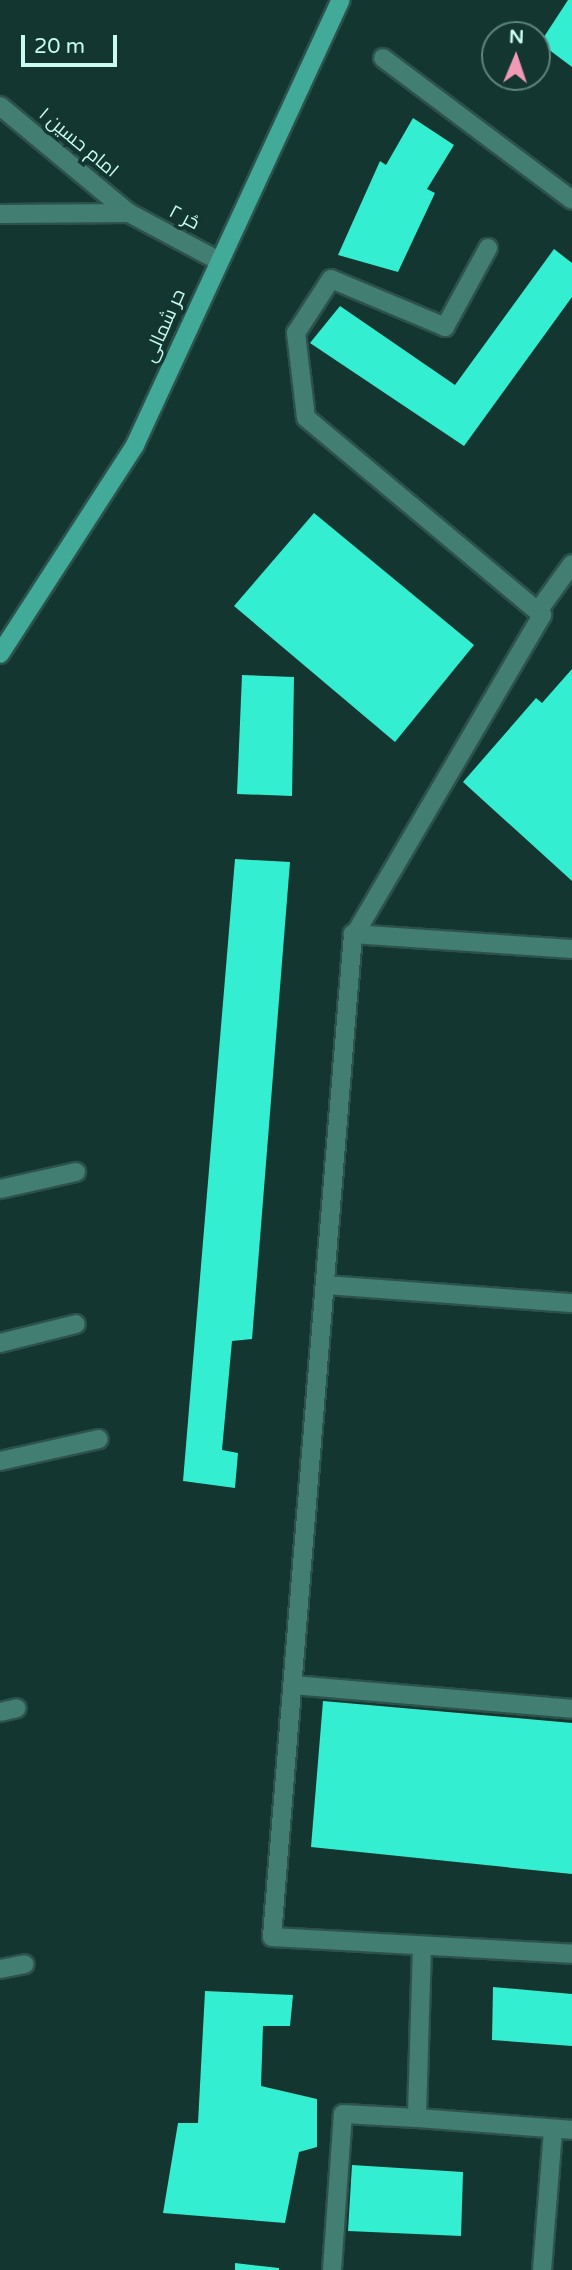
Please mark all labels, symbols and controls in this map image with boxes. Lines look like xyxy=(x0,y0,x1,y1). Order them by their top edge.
scale bar xyxy=(24,21,121,65)
north arrow xyxy=(481,21,551,91)
text: N xyxy=(509,26,525,48)
text: 20 m xyxy=(34,34,85,59)
street label: امام حسین ۱ xyxy=(34,103,122,183)
street label: حُر ۲ xyxy=(165,201,203,235)
street label: حر شمالی xyxy=(139,286,191,366)

